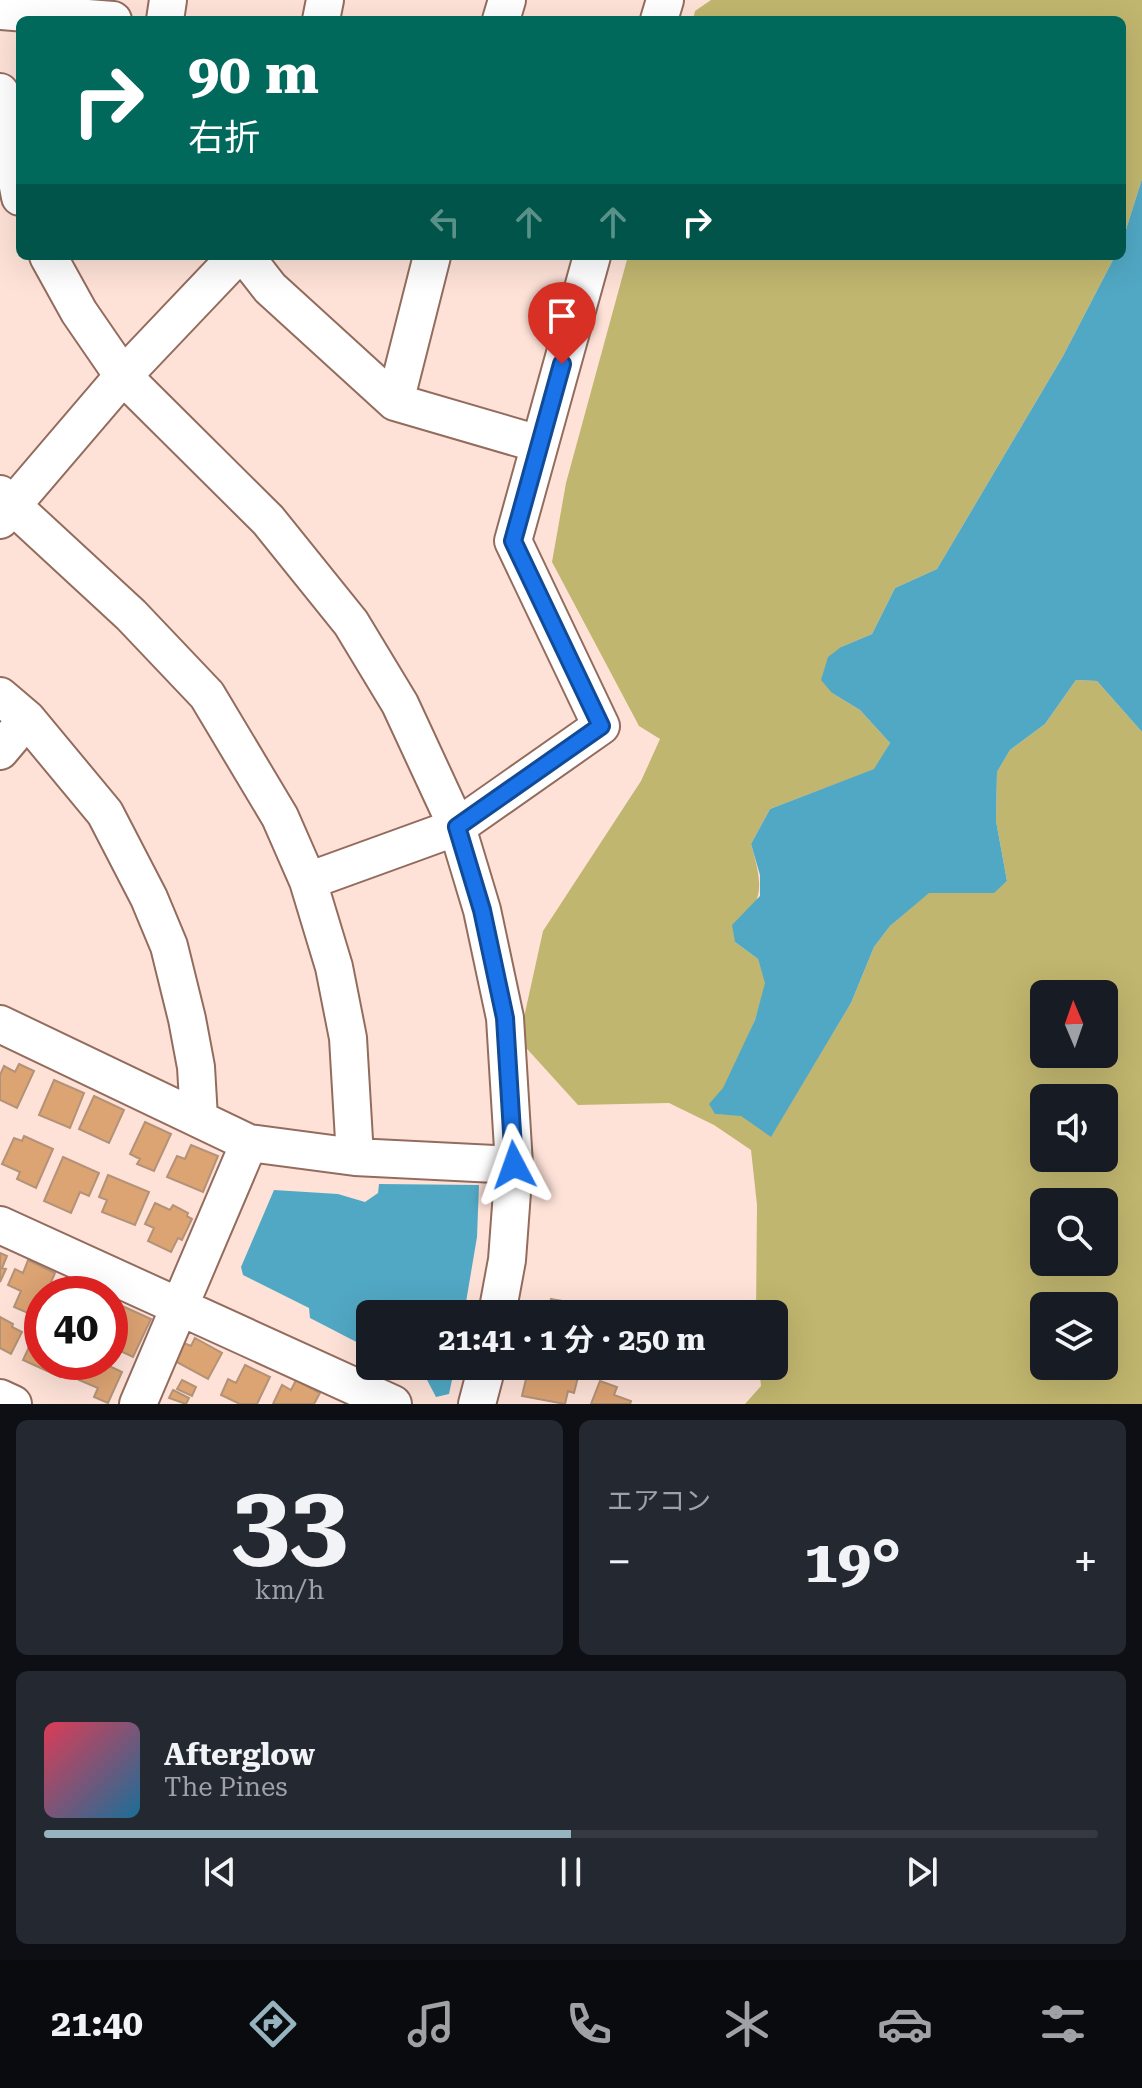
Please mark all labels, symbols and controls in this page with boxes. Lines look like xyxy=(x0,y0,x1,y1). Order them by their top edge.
text: 90 m xyxy=(188,41,319,107)
icon: right xyxy=(56,48,160,152)
text: 右折 xyxy=(188,117,260,159)
icon: left xyxy=(423,200,467,244)
icon: ahead xyxy=(507,200,551,244)
icon: ahead xyxy=(591,200,635,244)
icon: right xyxy=(675,200,719,244)
pin xyxy=(528,282,596,364)
icon: arrive xyxy=(540,294,584,338)
north arrow xyxy=(1030,980,1118,1068)
map controls xyxy=(1030,980,1118,1380)
button: sound xyxy=(1030,1084,1118,1172)
position arrow xyxy=(472,1123,556,1207)
button: search xyxy=(1030,1188,1118,1276)
speed limit sign: 40 xyxy=(24,1276,128,1380)
button: layers xyxy=(1030,1292,1118,1380)
text: 21:41 · 1 分 · 250 m xyxy=(439,1322,705,1357)
text: 33 xyxy=(231,1462,348,1583)
text: エアコン xyxy=(607,1486,711,1516)
text: 19° xyxy=(804,1526,901,1597)
text: − xyxy=(607,1536,632,1588)
text: + xyxy=(1073,1536,1098,1588)
text: km/h xyxy=(255,1575,324,1605)
text: Afterglow xyxy=(164,1737,315,1772)
text: The Pines xyxy=(164,1772,288,1802)
icon: previous xyxy=(198,1850,242,1894)
icon: pause xyxy=(549,1850,593,1894)
icon: next xyxy=(900,1850,944,1894)
icon: directions xyxy=(245,1996,301,2052)
icon: music xyxy=(403,1996,459,2052)
icon: phone xyxy=(561,1996,617,2052)
icon: climate xyxy=(719,1996,775,2052)
icon: car xyxy=(877,1996,933,2052)
icon: filters xyxy=(1035,1996,1091,2052)
text: 21:40 xyxy=(51,2003,143,2045)

